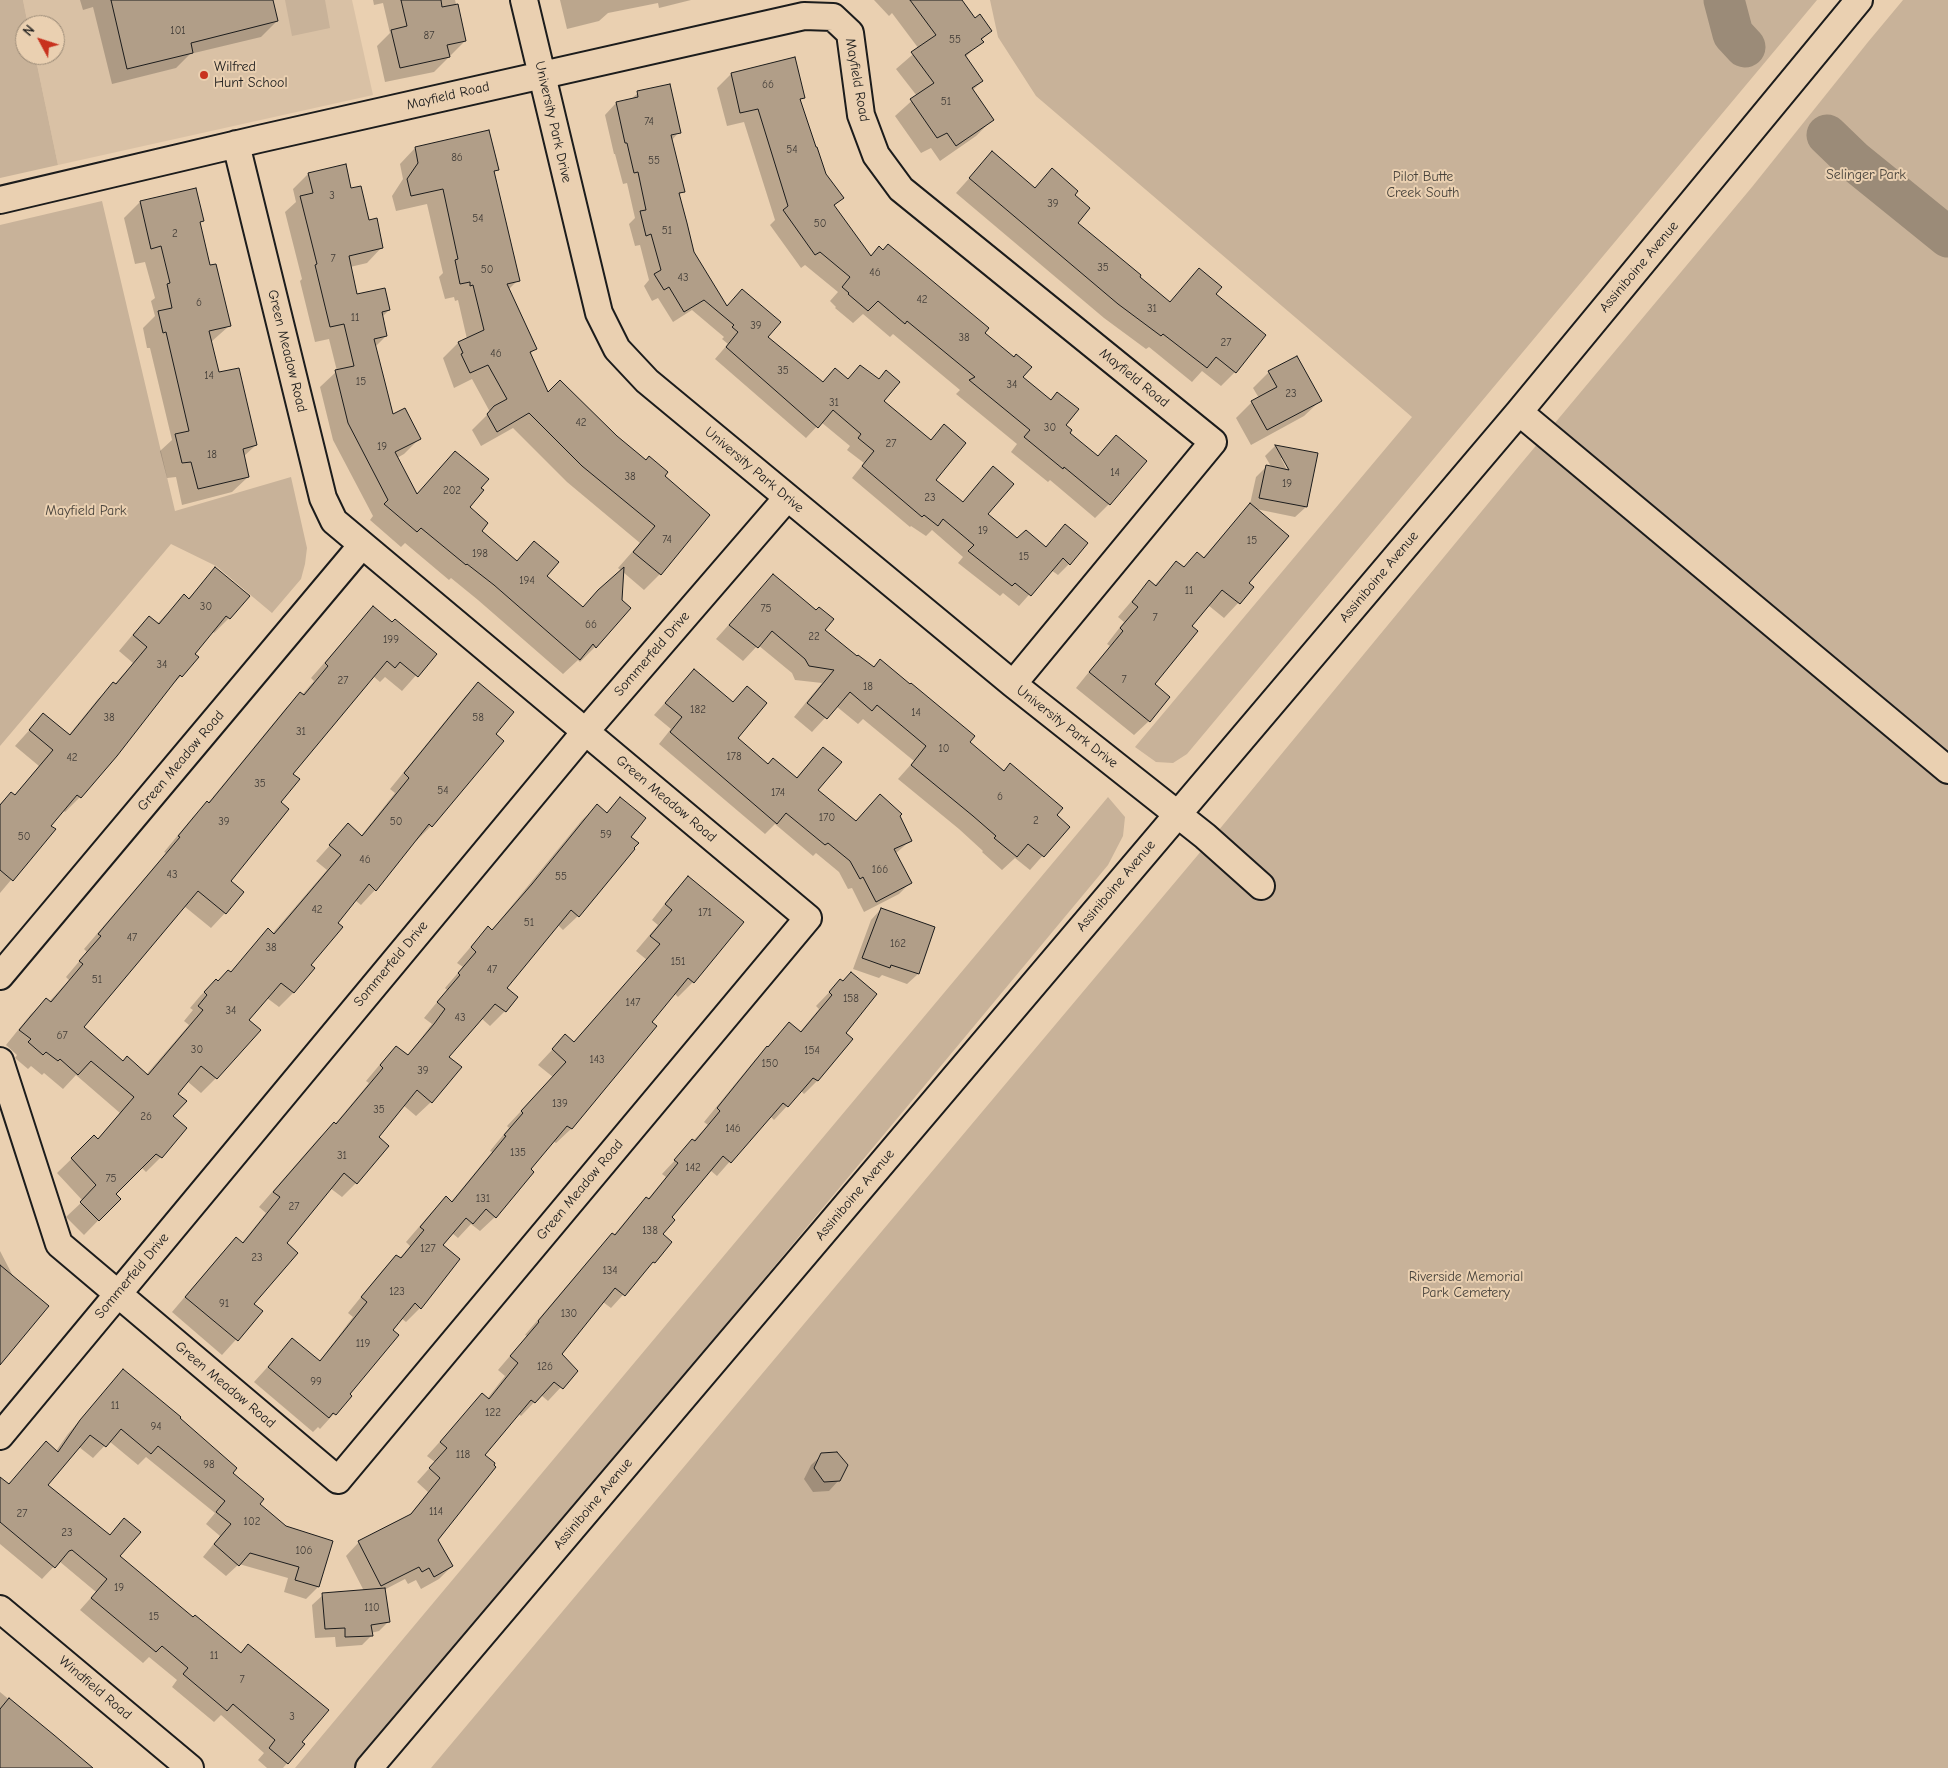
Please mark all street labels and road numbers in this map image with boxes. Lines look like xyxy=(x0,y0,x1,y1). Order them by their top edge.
street label: Mayfield Road xyxy=(841,37,873,123)
street label: University Park Drive xyxy=(531,60,575,184)
street label: Mayfield Road xyxy=(405,78,491,114)
street label: Assiniboine Avenue xyxy=(1596,218,1682,316)
street label: Green Meadow Road xyxy=(264,288,310,414)
street label: Mayfield Road xyxy=(1096,345,1172,411)
street label: University Park Drive xyxy=(701,424,807,516)
street label: Assiniboine Avenue xyxy=(1336,528,1422,626)
street label: Sommerfeld Drive xyxy=(611,608,693,700)
street label: University Park Drive xyxy=(1013,682,1121,772)
street label: Green Meadow Road xyxy=(134,707,228,815)
street label: Green Meadow Road xyxy=(612,752,720,846)
street label: Assiniboine Avenue xyxy=(1073,837,1159,935)
street label: Sommerfeld Drive xyxy=(350,918,432,1010)
street label: Green Meadow Road xyxy=(533,1136,627,1244)
street label: Assiniboine Avenue xyxy=(812,1146,898,1244)
street label: Sommerfeld Drive xyxy=(91,1230,173,1322)
street label: Green Meadow Road xyxy=(171,1338,279,1432)
street label: Assiniboine Avenue xyxy=(550,1455,636,1553)
street label: Windfield Road xyxy=(55,1653,135,1723)

